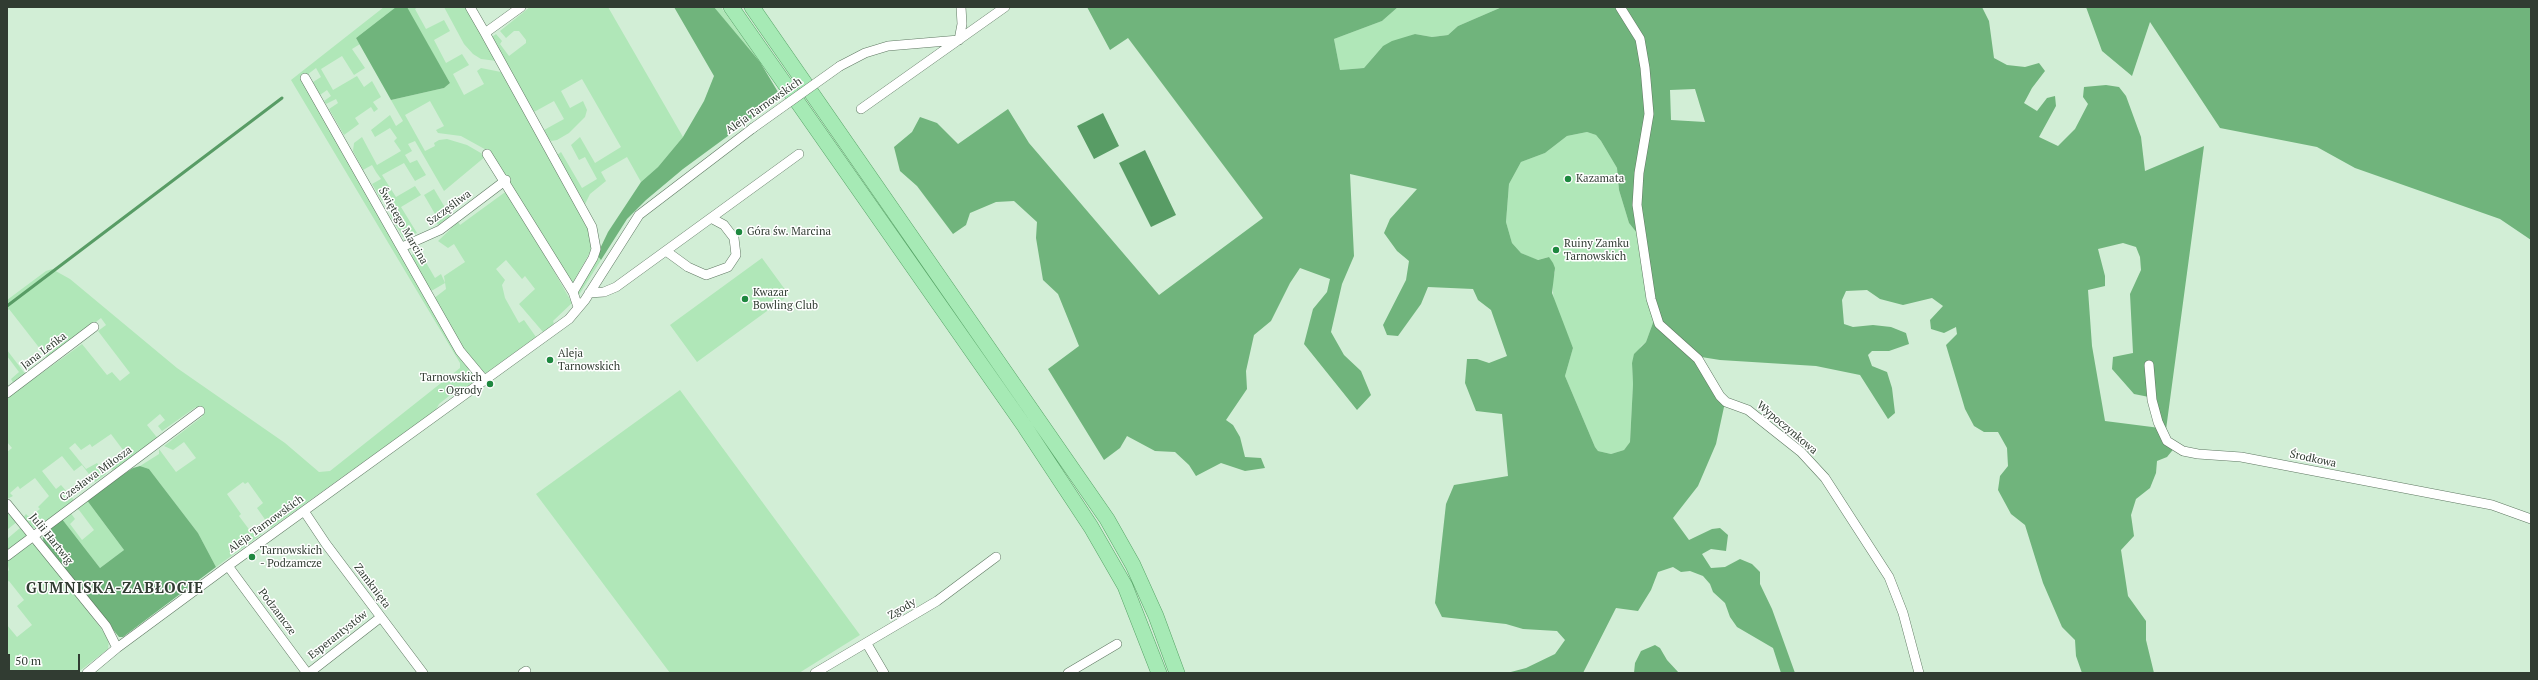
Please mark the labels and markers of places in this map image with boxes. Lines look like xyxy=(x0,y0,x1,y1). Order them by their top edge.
place label: Kazamata xyxy=(1576,172,1624,186)
marker: Kazamata xyxy=(1563,174,1573,184)
place label: Góra św. Marcina xyxy=(747,225,831,239)
marker: Góra św. Marcina xyxy=(734,227,744,237)
place label: Ruiny Zamku Tarnowskich xyxy=(1564,237,1629,263)
marker: Ruiny Zamku Tarnowskich xyxy=(1551,245,1561,255)
place label: Kwazar Bowling Club xyxy=(753,286,818,312)
marker: Kwazar Bowling Club xyxy=(740,294,750,304)
place label: Aleja Tarnowskich xyxy=(558,347,620,373)
marker: Aleja Tarnowskich xyxy=(545,355,555,365)
place label: Tarnowskich - Ogrody xyxy=(420,371,482,397)
marker: Tarnowskich - Ogrody xyxy=(485,379,495,389)
place label: Tarnowskich - Podzamcze xyxy=(260,544,322,570)
marker: Tarnowskich - Podzamcze xyxy=(247,552,257,562)

